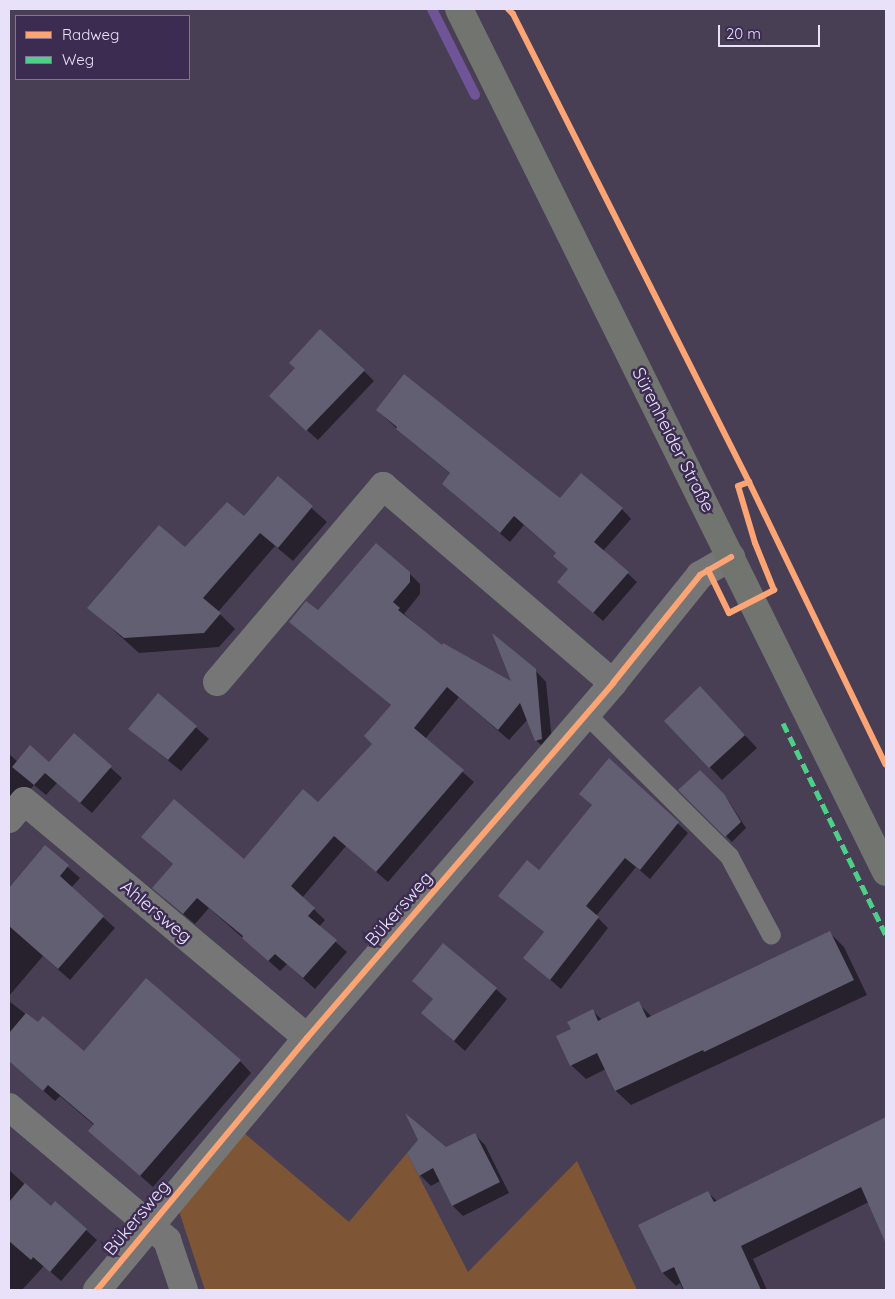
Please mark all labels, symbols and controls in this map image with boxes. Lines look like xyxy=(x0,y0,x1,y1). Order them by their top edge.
legend xyxy=(15,15,190,80)
scale bar xyxy=(720,15,822,47)
text: 20 m xyxy=(726,24,761,43)
text: Radweg xyxy=(62,25,119,44)
text: Weg xyxy=(62,50,94,69)
street label: Sürenheider Straße xyxy=(627,364,719,516)
street label: Bükersweg xyxy=(361,867,437,951)
street label: Ahlersweg xyxy=(116,876,196,948)
street label: Bükersweg xyxy=(99,1176,175,1260)

